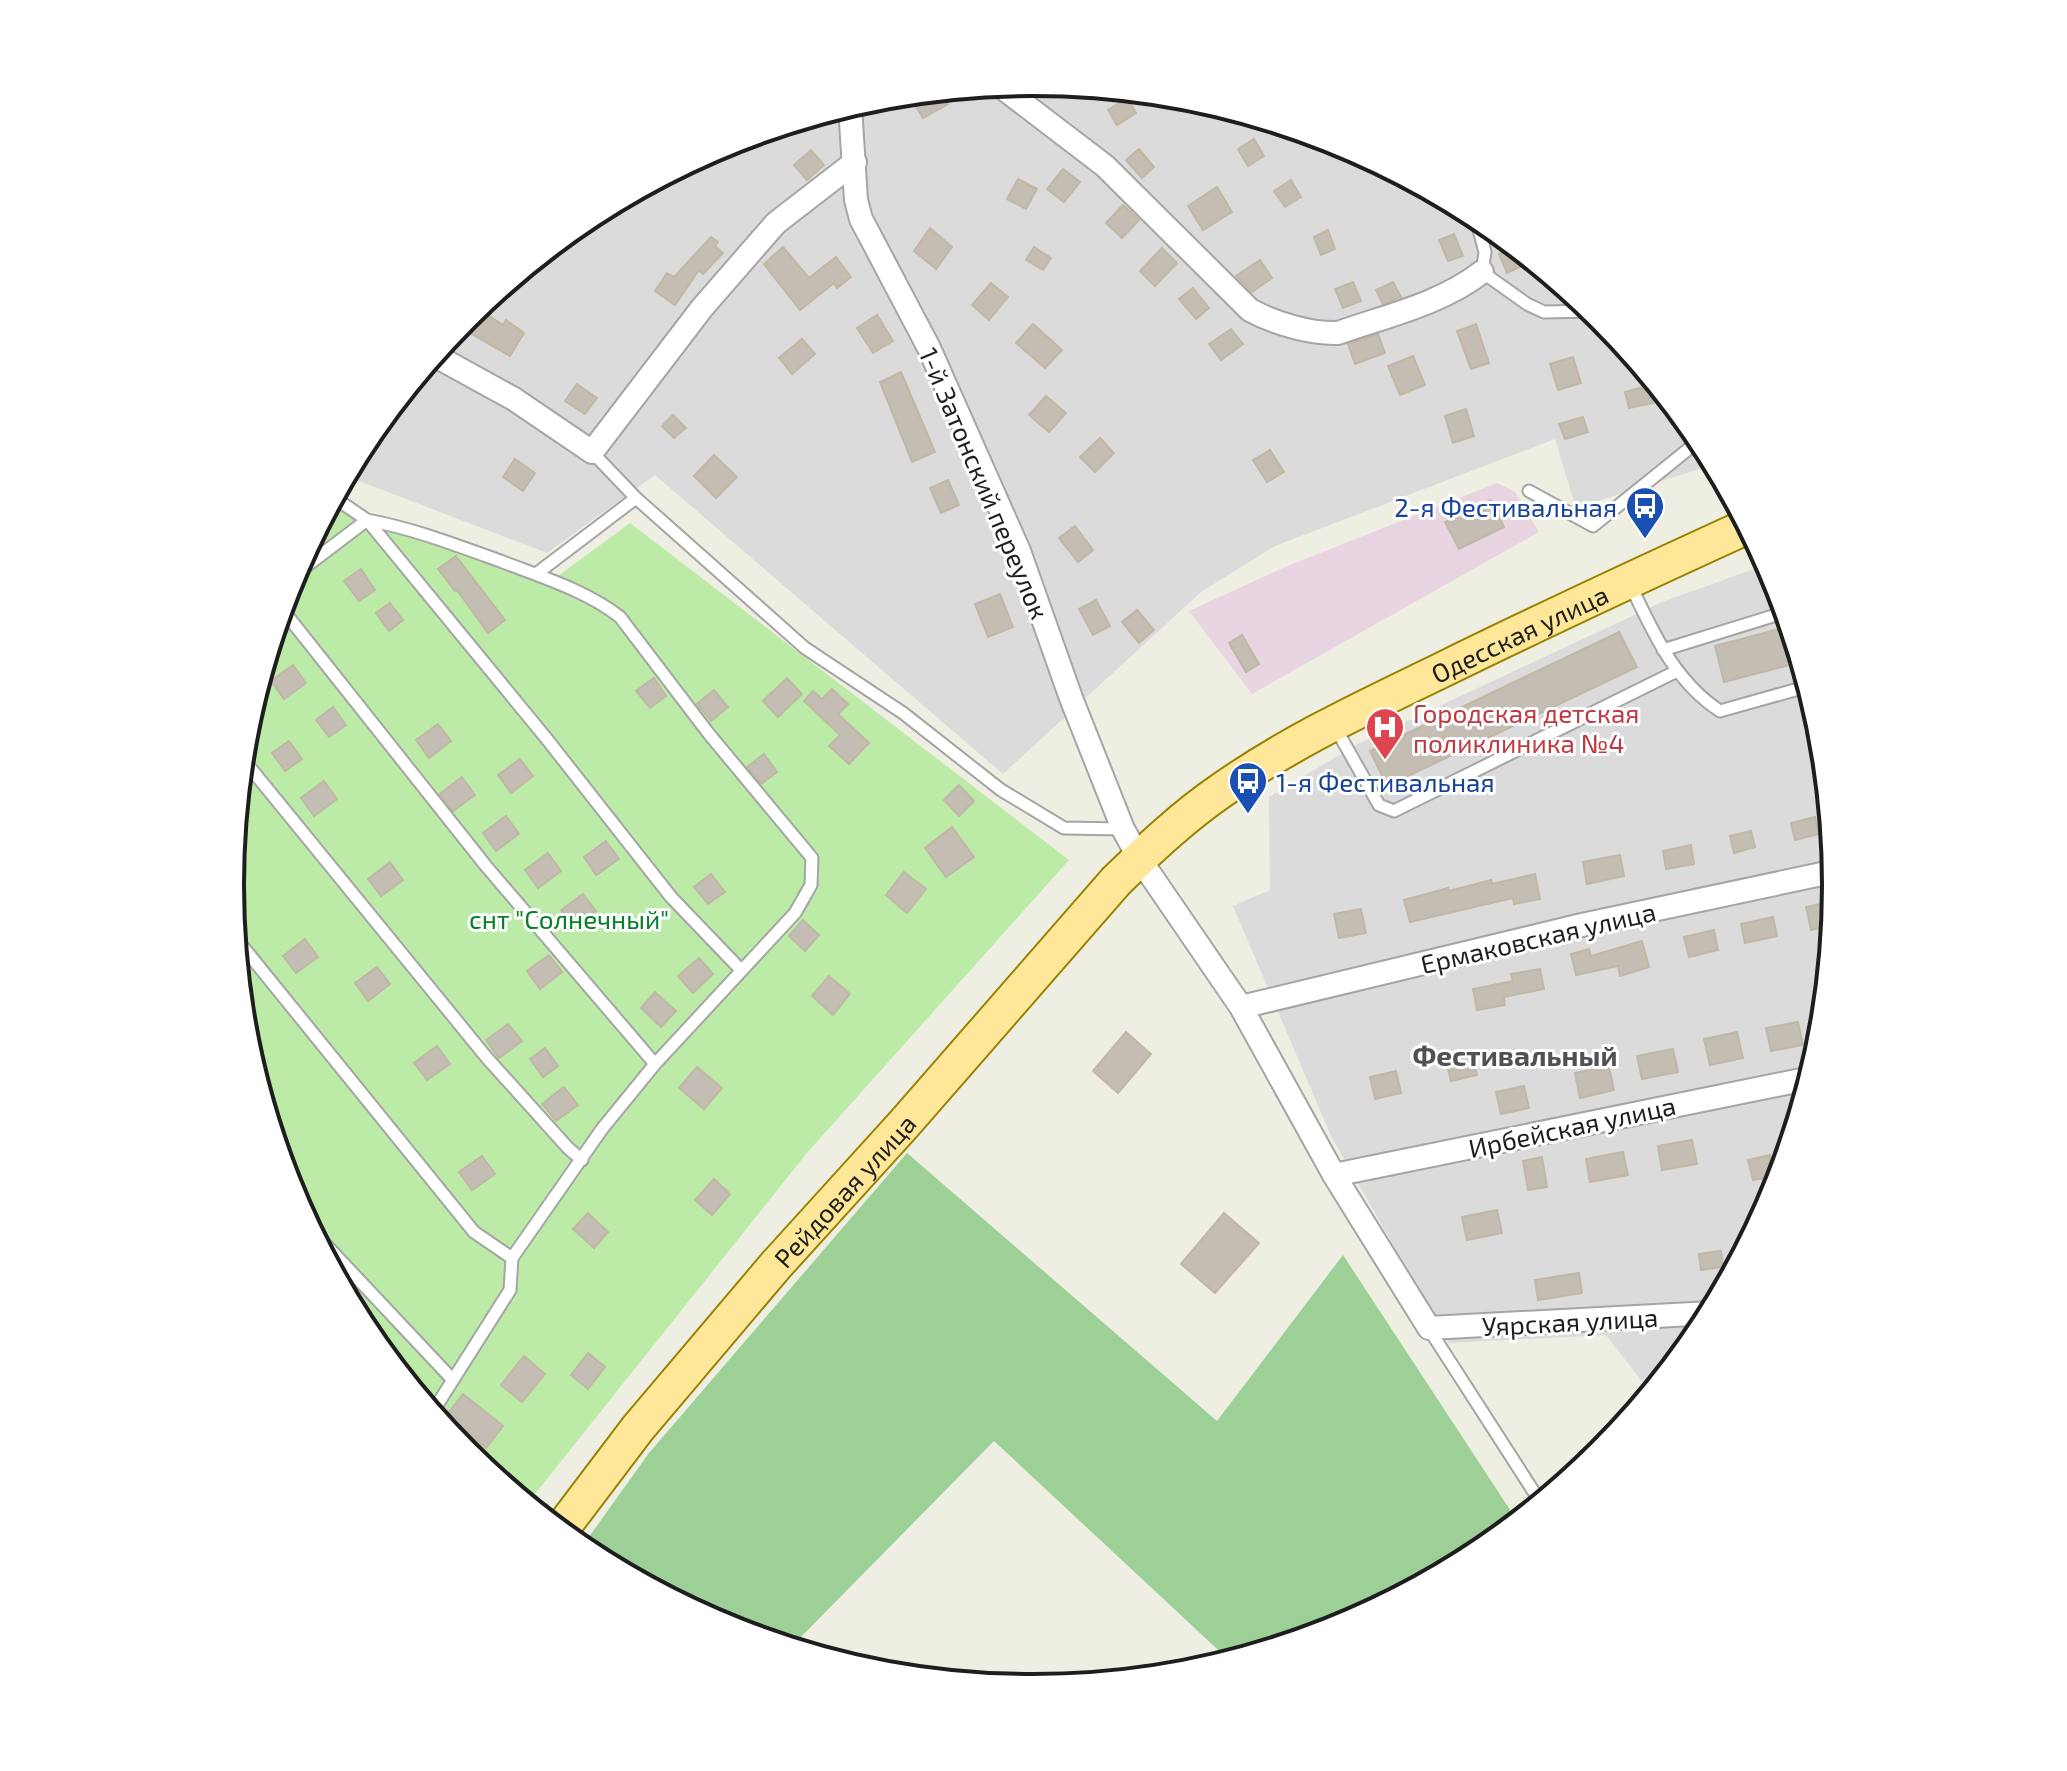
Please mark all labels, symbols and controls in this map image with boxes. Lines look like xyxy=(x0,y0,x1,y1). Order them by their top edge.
street label: 1-й Затонский переулок xyxy=(913,343,1056,624)
bus stop icon: 2-я Фестивальная xyxy=(1624,485,1666,540)
place label: 2-я Фестивальная xyxy=(1394,491,1617,522)
street label: Одесская улица xyxy=(1426,578,1613,689)
place label: Городская детская поликлиника №4 xyxy=(1413,697,1639,758)
hospital icon: Городская детская поликлиника №4 xyxy=(1364,706,1406,761)
bus stop icon: 1-я Фестивальная xyxy=(1227,760,1269,815)
place label: 1-я Фестивальная xyxy=(1276,766,1495,797)
street label: Ермаковская улица xyxy=(1417,895,1659,980)
park label: снт "Солнечный" xyxy=(469,903,669,934)
district label: Фестивальный xyxy=(1412,1038,1618,1072)
street label: Ирбейская улица xyxy=(1466,1089,1679,1164)
street label: Рейдовая улица xyxy=(767,1107,921,1273)
street label: Уярская улица xyxy=(1481,1301,1659,1342)

